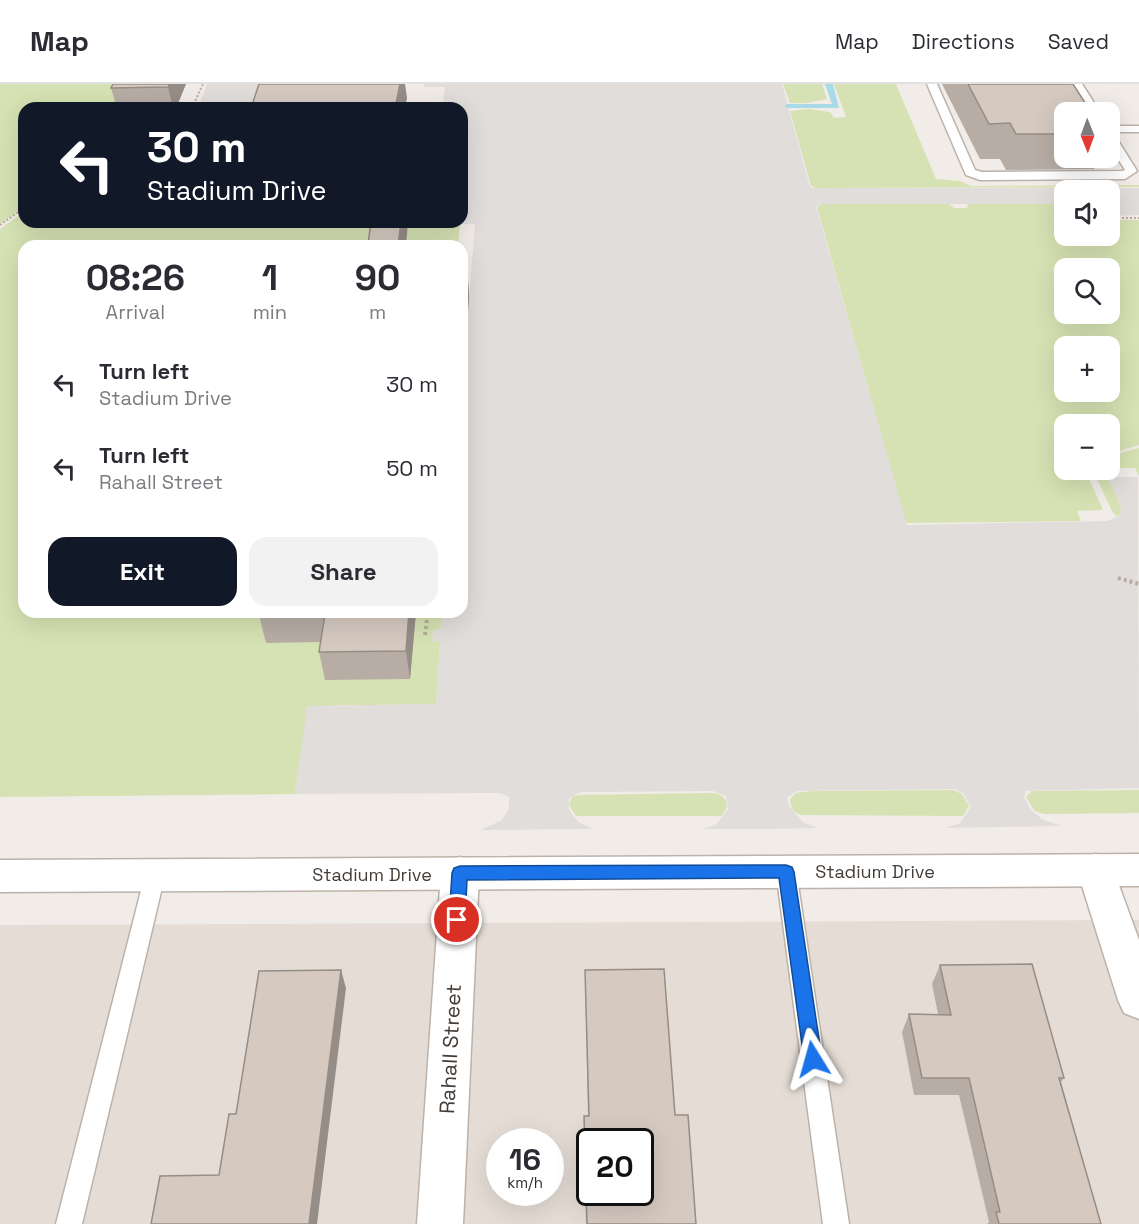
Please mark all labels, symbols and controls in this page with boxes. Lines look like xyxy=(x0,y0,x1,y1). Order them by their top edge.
text: Map xyxy=(30,23,89,59)
text: Map xyxy=(835,28,879,55)
text: Directions xyxy=(912,28,1015,55)
text: Saved xyxy=(1048,28,1109,55)
north arrow xyxy=(1054,102,1120,168)
map controls xyxy=(1054,102,1120,480)
text: 30 m xyxy=(147,121,246,174)
icon: left xyxy=(48,126,126,204)
text: Stadium Drive xyxy=(147,173,326,208)
button: sound xyxy=(1054,180,1120,246)
text: 08:26 xyxy=(86,255,185,301)
text: 1 xyxy=(262,255,278,301)
text: 90 xyxy=(355,255,400,301)
button: search xyxy=(1054,258,1120,324)
text: Arrival xyxy=(106,299,165,325)
text: min xyxy=(253,299,287,325)
text: m xyxy=(369,299,386,325)
button: + xyxy=(1054,336,1120,402)
text: Turn left xyxy=(99,357,189,385)
icon: left xyxy=(48,368,81,401)
text: 30 m xyxy=(386,370,438,398)
text: Stadium Drive xyxy=(99,385,232,411)
button: − xyxy=(1054,414,1120,480)
text: Turn left xyxy=(99,441,189,469)
icon: left xyxy=(48,452,81,485)
text: 50 m xyxy=(386,454,438,482)
text: Rahall Street xyxy=(99,469,223,495)
button: Exit xyxy=(48,537,237,606)
button: Share xyxy=(249,537,438,606)
street label: Stadium Drive xyxy=(815,860,935,883)
street label: Stadium Drive xyxy=(312,863,432,886)
pin xyxy=(431,894,482,945)
icon: arrive xyxy=(440,903,473,936)
street label: Rahall Street xyxy=(433,983,467,1115)
position arrow xyxy=(781,1027,845,1091)
speed limit sign: 20 xyxy=(576,1128,654,1206)
text: 16 xyxy=(509,1140,541,1179)
text: km/h xyxy=(507,1173,543,1192)

